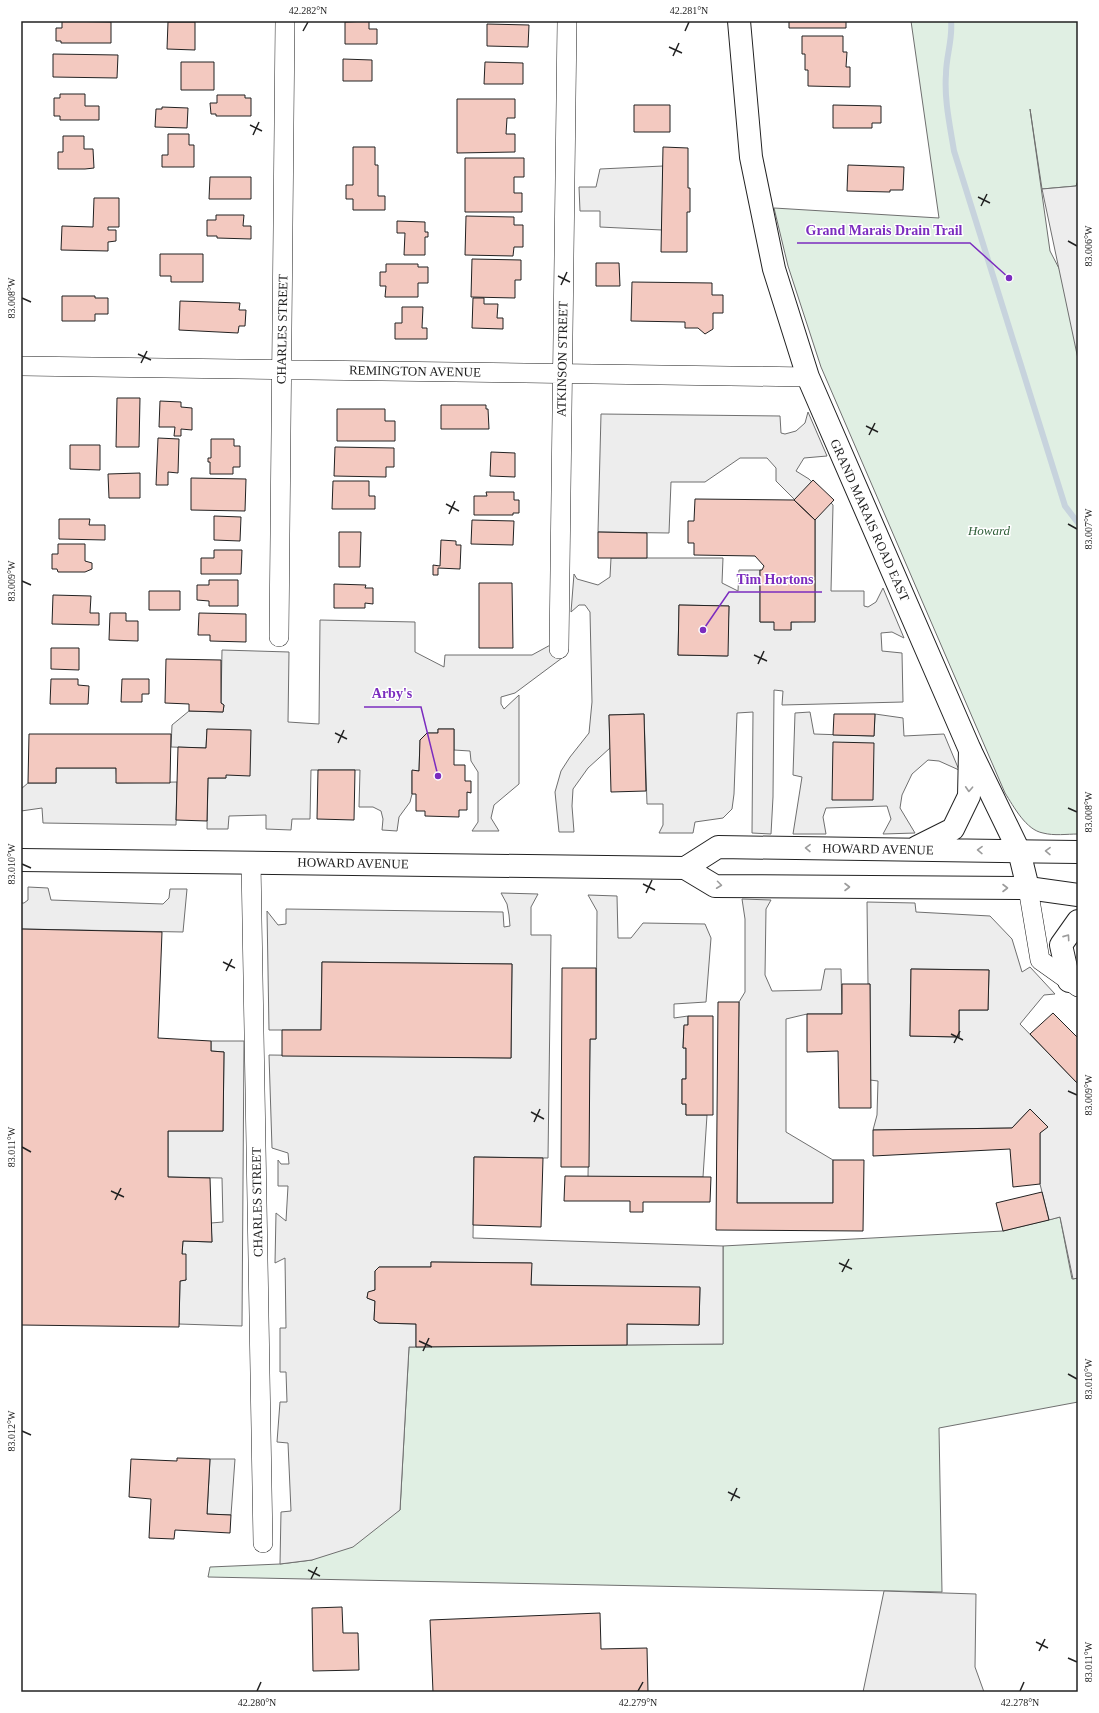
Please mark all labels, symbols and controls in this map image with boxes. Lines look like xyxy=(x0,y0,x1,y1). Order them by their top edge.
text: 42.282°N xyxy=(289,5,327,16)
text: 42.281°N xyxy=(670,5,708,16)
callout: Grand Marais Drain Trail xyxy=(797,217,970,243)
text: Grand Marais Drain Trail xyxy=(806,223,963,238)
text: 83.006°W xyxy=(1083,225,1094,266)
street label: CHARLES STREET xyxy=(274,274,290,384)
text: 83.008°W xyxy=(6,277,17,318)
street label: ATKINSON STREET xyxy=(553,301,571,417)
street label: REMINGTON AVENUE xyxy=(349,362,481,380)
street label: GRAND MARAIS ROAD EAST xyxy=(827,437,913,603)
text: 83.007°W xyxy=(1083,508,1094,549)
park label: Howard xyxy=(967,523,1011,538)
text: 83.009°W xyxy=(6,560,17,601)
callout: Tim Hortons xyxy=(729,566,822,592)
text: Tim Hortons xyxy=(736,572,814,587)
callout: Arby's xyxy=(364,681,421,707)
text: Arby's xyxy=(372,686,413,701)
one-way arrow xyxy=(965,786,974,792)
text: 83.008°W xyxy=(1083,791,1094,832)
street label: HOWARD AVENUE xyxy=(822,841,934,857)
text: 83.010°W xyxy=(6,843,17,884)
one-way arrow xyxy=(805,844,811,852)
one-way arrow xyxy=(977,846,983,854)
one-way arrow xyxy=(1045,847,1051,855)
street label: HOWARD AVENUE xyxy=(297,855,409,871)
one-way arrow xyxy=(716,880,723,889)
one-way arrow xyxy=(844,883,850,891)
one-way arrow xyxy=(1002,884,1008,892)
one-way arrow xyxy=(1062,934,1069,941)
text: 83.009°W xyxy=(1083,1074,1094,1115)
text: 83.011°W xyxy=(6,1126,17,1167)
street label: CHARLES STREET xyxy=(249,1147,265,1257)
text: 83.010°W xyxy=(1083,1358,1094,1399)
text: 83.012°W xyxy=(6,1410,17,1451)
text: 83.011°W xyxy=(1083,1641,1094,1682)
text: 42.280°N xyxy=(238,1697,276,1708)
text: 42.279°N xyxy=(619,1697,657,1708)
text: 42.278°N xyxy=(1001,1697,1039,1708)

